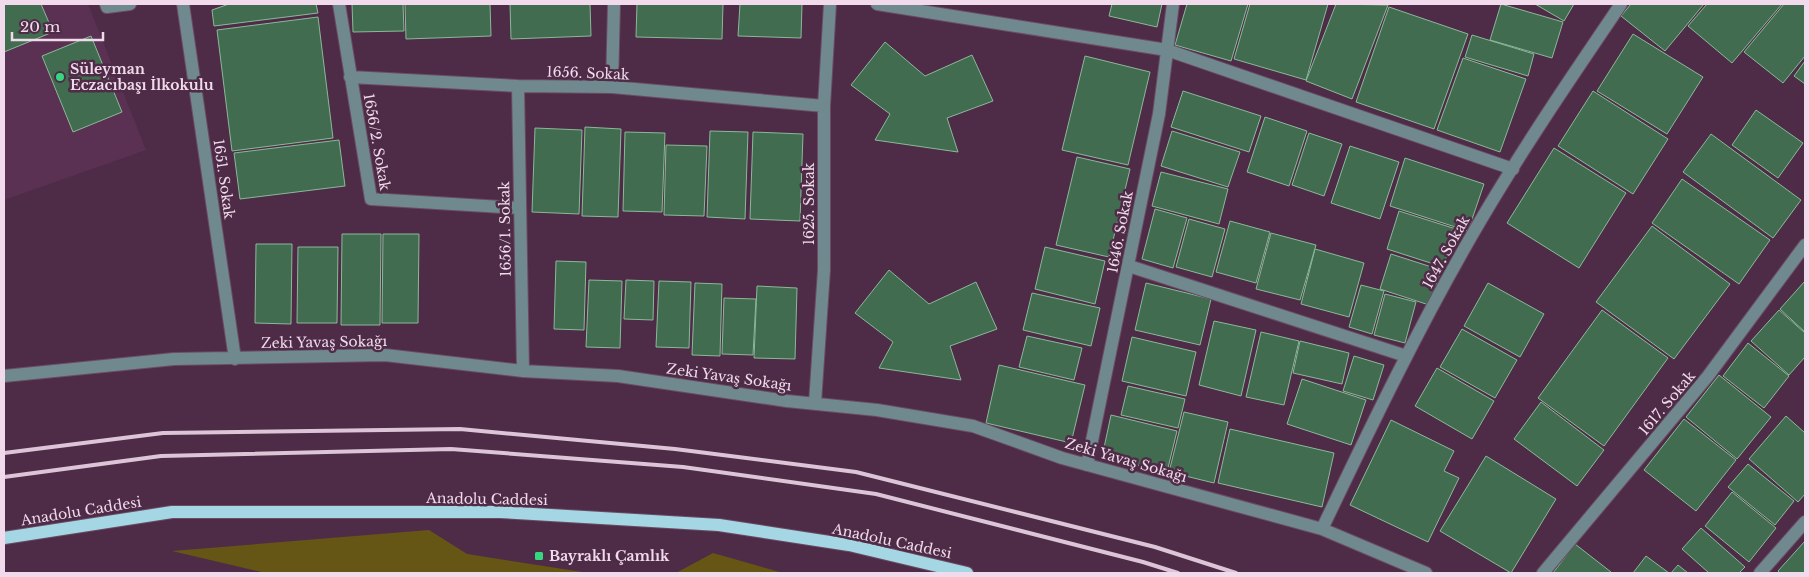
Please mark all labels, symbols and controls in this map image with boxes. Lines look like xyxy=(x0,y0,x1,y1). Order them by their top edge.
scale bar xyxy=(12,10,104,42)
text: 20 m xyxy=(20,17,60,36)
place label: Süleyman Eczacıbaşı İlkokulu xyxy=(70,60,214,94)
street label: 1656. Sokak xyxy=(546,63,630,83)
marker: Süleyman Eczacıbaşı İlkokulu xyxy=(54,71,66,83)
street label: 1656/2. Sokak xyxy=(360,92,394,192)
street label: 1651. Sokak xyxy=(209,138,239,220)
street label: 1625. Sokak xyxy=(800,162,818,245)
street label: 1656/1. Sokak xyxy=(495,181,515,277)
street label: 1646. Sokak xyxy=(1103,189,1137,275)
street label: 1647. Sokak xyxy=(1419,212,1474,292)
street label: Zeki Yavaş Sokağı xyxy=(261,332,388,352)
street label: Zeki Yavaş Sokağı xyxy=(665,359,793,395)
street label: 1617. Sokak xyxy=(1635,367,1699,439)
street label: Zeki Yavaş Sokağı xyxy=(1063,434,1189,486)
street label: Anadolu Caddesi xyxy=(425,489,548,509)
street label: Anadolu Caddesi xyxy=(18,493,143,530)
street label: Anadolu Caddesi xyxy=(830,519,954,563)
place label: Bayraklı Çamlık xyxy=(549,547,670,565)
marker: Bayraklı Çamlık xyxy=(533,550,545,562)

